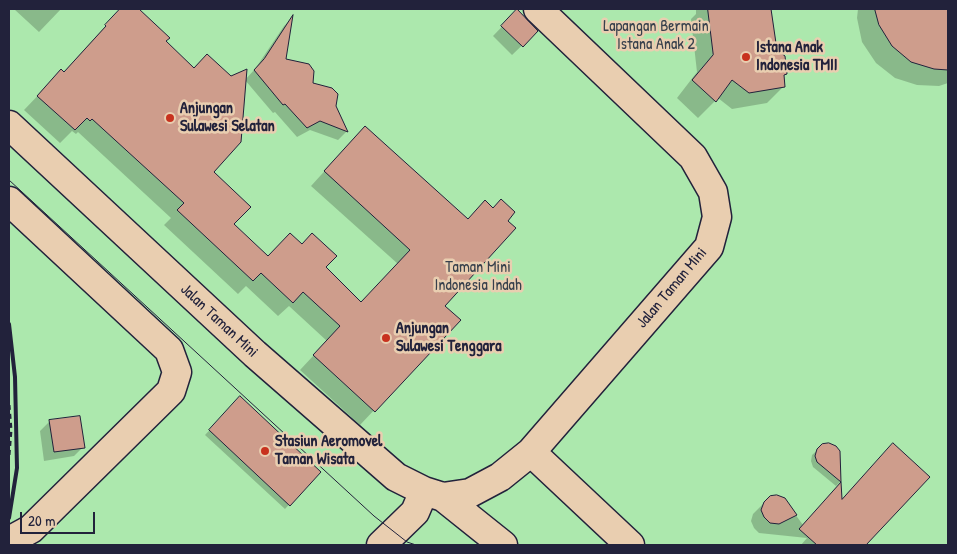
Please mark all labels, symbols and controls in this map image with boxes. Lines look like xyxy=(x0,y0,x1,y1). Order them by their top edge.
park label: Lapangan Bermain Istana Anak 2 xyxy=(603,17,709,55)
place label: Istana Anak Indonesia TMII xyxy=(756,38,838,76)
marker: Istana Anak Indonesia TMII xyxy=(740,51,752,63)
place label: Anjungan Sulawesi Selatan xyxy=(180,99,275,137)
marker: Anjungan Sulawesi Selatan xyxy=(164,112,176,124)
street label: Jalan Taman Mini xyxy=(633,244,711,332)
park label: Taman Mini Indonesia Indah xyxy=(434,258,522,296)
street label: Jalan Taman Mini xyxy=(176,280,262,362)
place label: Anjungan Sulawesi Tenggara xyxy=(396,319,502,357)
marker: Anjungan Sulawesi Tenggara xyxy=(380,332,392,344)
place label: Stasiun Aeromovel Taman Wisata xyxy=(275,432,382,470)
marker: Stasiun Aeromovel Taman Wisata xyxy=(259,445,271,457)
scale bar xyxy=(22,502,98,534)
text: 20 m xyxy=(28,510,55,531)

